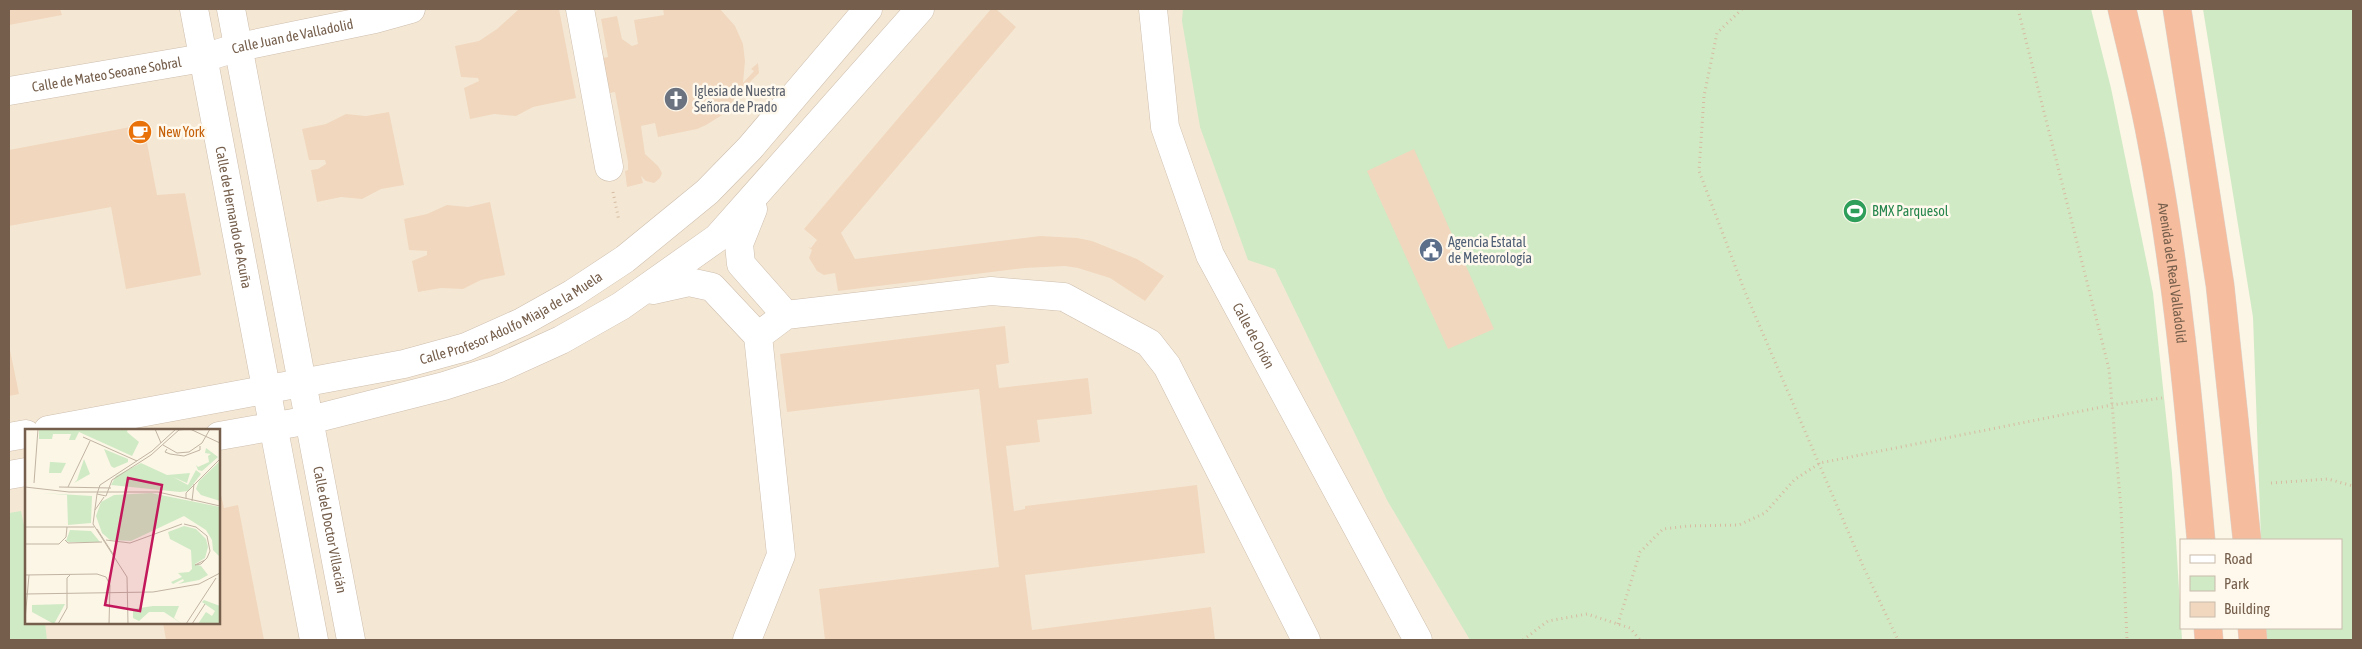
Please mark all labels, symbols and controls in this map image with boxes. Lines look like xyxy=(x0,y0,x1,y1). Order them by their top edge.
street label: Calle Juan de Valladolid xyxy=(230,16,355,57)
street label: Calle de Mateo Seoane Sobral xyxy=(31,54,183,95)
place label: Iglesia de Nuestra Señora de Prado xyxy=(694,83,786,115)
church icon: Iglesia de Nuestra Señora de Prado xyxy=(663,86,689,112)
cafe icon: New York xyxy=(127,119,153,145)
place label: New York xyxy=(158,124,205,140)
street label: Calle de Hernando de Acuña xyxy=(212,145,255,290)
sports icon: BMX Parquesol xyxy=(1842,198,1868,224)
street label: Avenida del Real Valladolid xyxy=(2155,202,2190,344)
place label: BMX Parquesol xyxy=(1872,203,1949,219)
place label: Agencia Estatal de Meteorología xyxy=(1448,234,1532,266)
public building icon: Agencia Estatal de Meteorología xyxy=(1418,237,1444,263)
street label: Calle Profesor Adolfo Miaja de la Muela xyxy=(418,268,605,367)
street label: Calle de Orión xyxy=(1229,300,1278,371)
inset map xyxy=(25,429,220,624)
street label: Calle del Doctor Villacián xyxy=(310,465,350,595)
legend xyxy=(2180,539,2342,629)
text: Road xyxy=(2224,550,2253,567)
text: Park xyxy=(2224,575,2249,592)
text: Building xyxy=(2224,600,2270,617)

